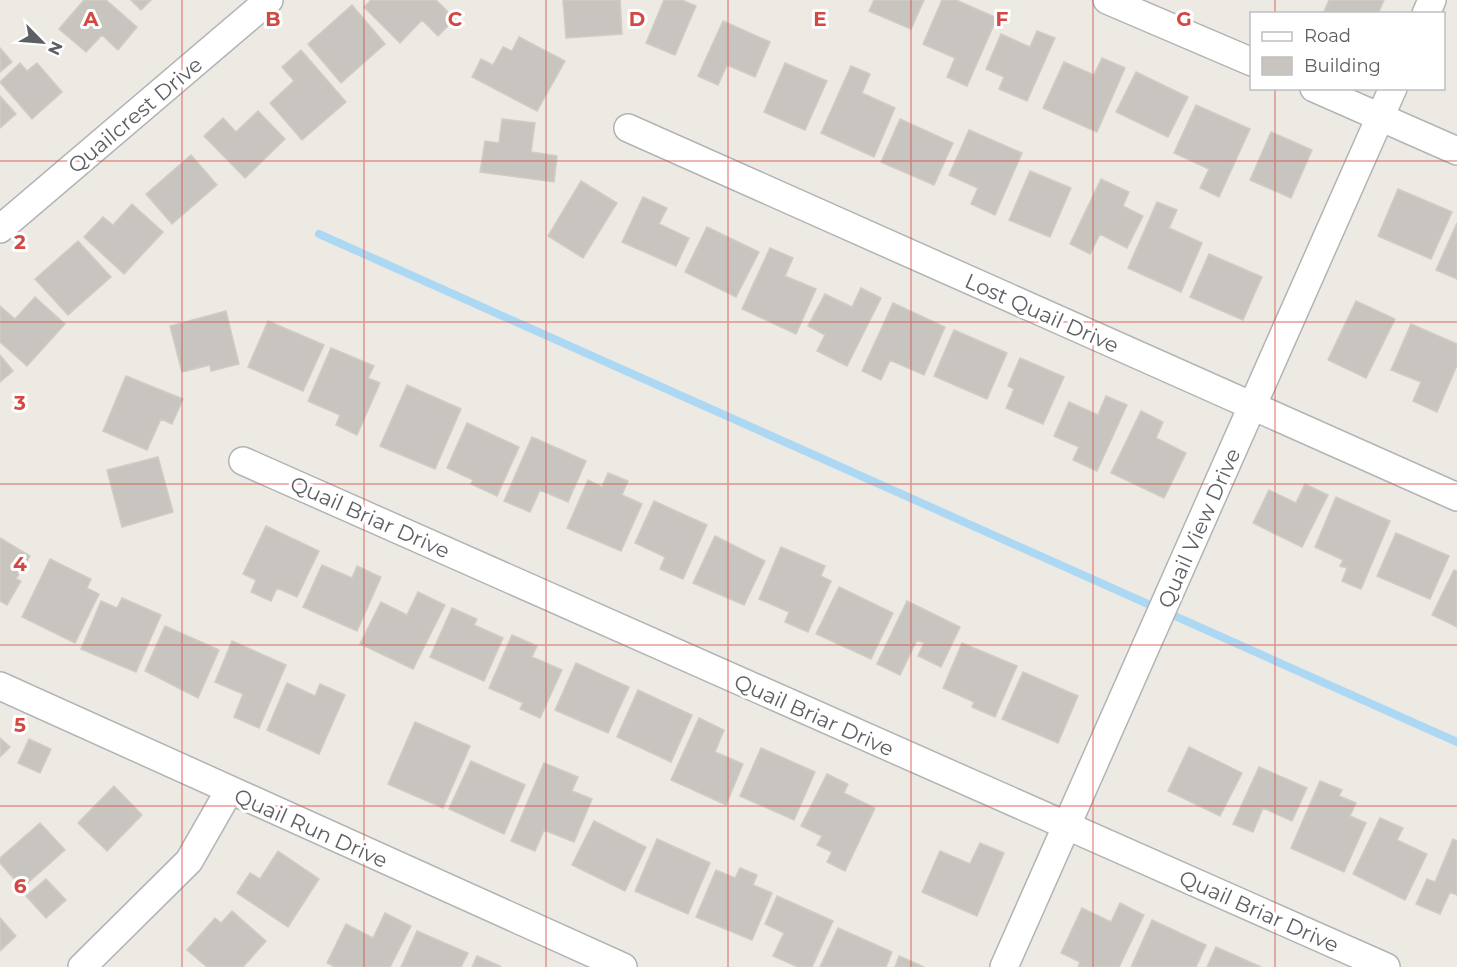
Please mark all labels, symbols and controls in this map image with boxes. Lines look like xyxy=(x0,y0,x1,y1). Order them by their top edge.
text: A xyxy=(82,7,99,31)
text: B xyxy=(265,7,281,31)
text: C xyxy=(448,7,463,31)
text: D xyxy=(629,7,645,31)
text: E xyxy=(813,7,827,31)
text: F xyxy=(996,7,1009,31)
text: G xyxy=(1176,7,1192,31)
north arrow xyxy=(12,12,72,72)
legend xyxy=(1250,12,1445,90)
text: Road xyxy=(1304,25,1351,47)
text: N xyxy=(44,38,66,58)
street label: Quailcrest Drive xyxy=(63,52,207,178)
text: Building xyxy=(1304,55,1381,77)
text: 2 xyxy=(14,230,26,254)
street label: Lost Quail Drive xyxy=(961,268,1123,358)
text: 3 xyxy=(13,391,26,415)
street label: Quail View Drive xyxy=(1153,444,1245,612)
street label: Quail Briar Drive xyxy=(286,471,454,563)
text: 4 xyxy=(13,552,27,576)
street label: Quail Briar Drive xyxy=(730,669,898,761)
text: 5 xyxy=(14,713,26,737)
street label: Quail Run Drive xyxy=(231,783,391,873)
street label: Quail Briar Drive xyxy=(1175,865,1343,957)
text: 6 xyxy=(14,874,27,898)

